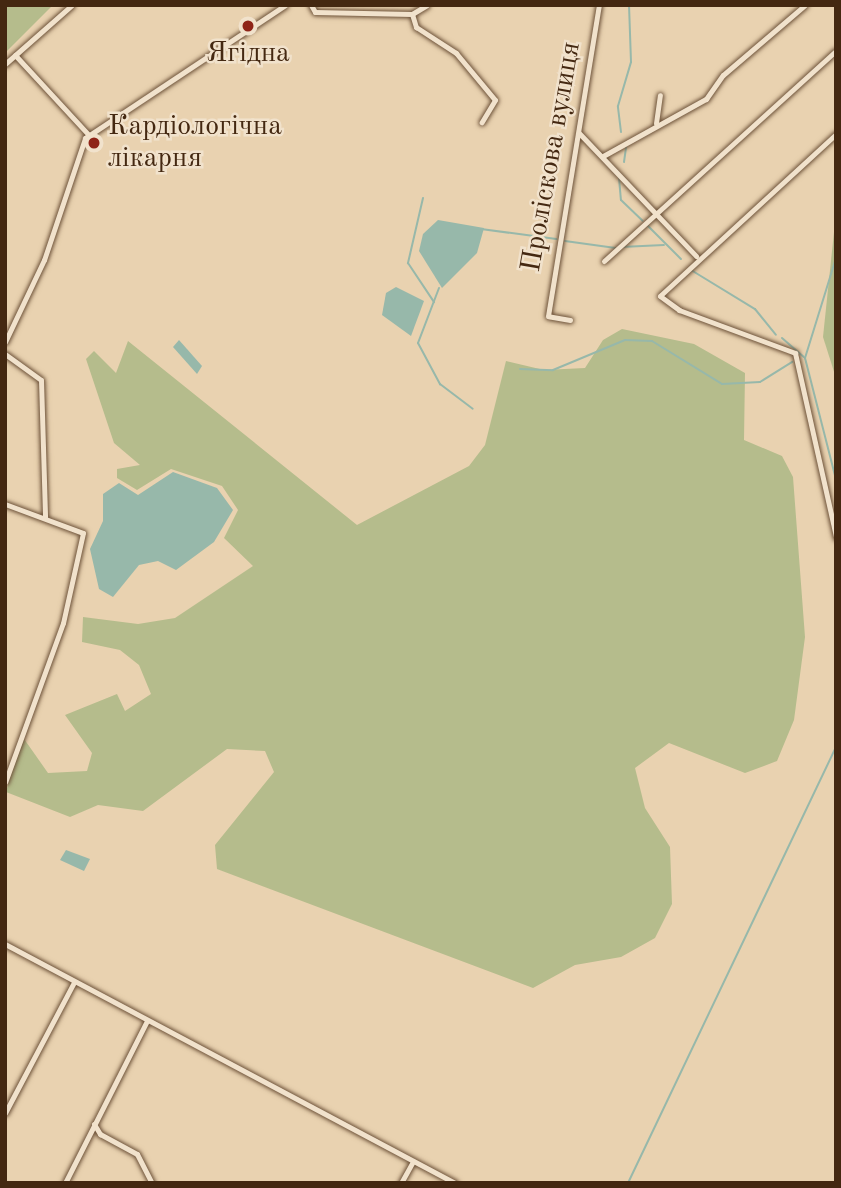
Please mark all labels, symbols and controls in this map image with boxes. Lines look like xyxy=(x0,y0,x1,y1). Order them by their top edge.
marker: Ягідна xyxy=(240,18,256,34)
place label: Ягідна xyxy=(206,37,290,71)
street label: Проліскова вулиця xyxy=(515,39,589,275)
place label: Кардіологічна лікарня xyxy=(108,110,282,176)
marker: Кардіологічна лікарня xyxy=(86,135,102,151)

